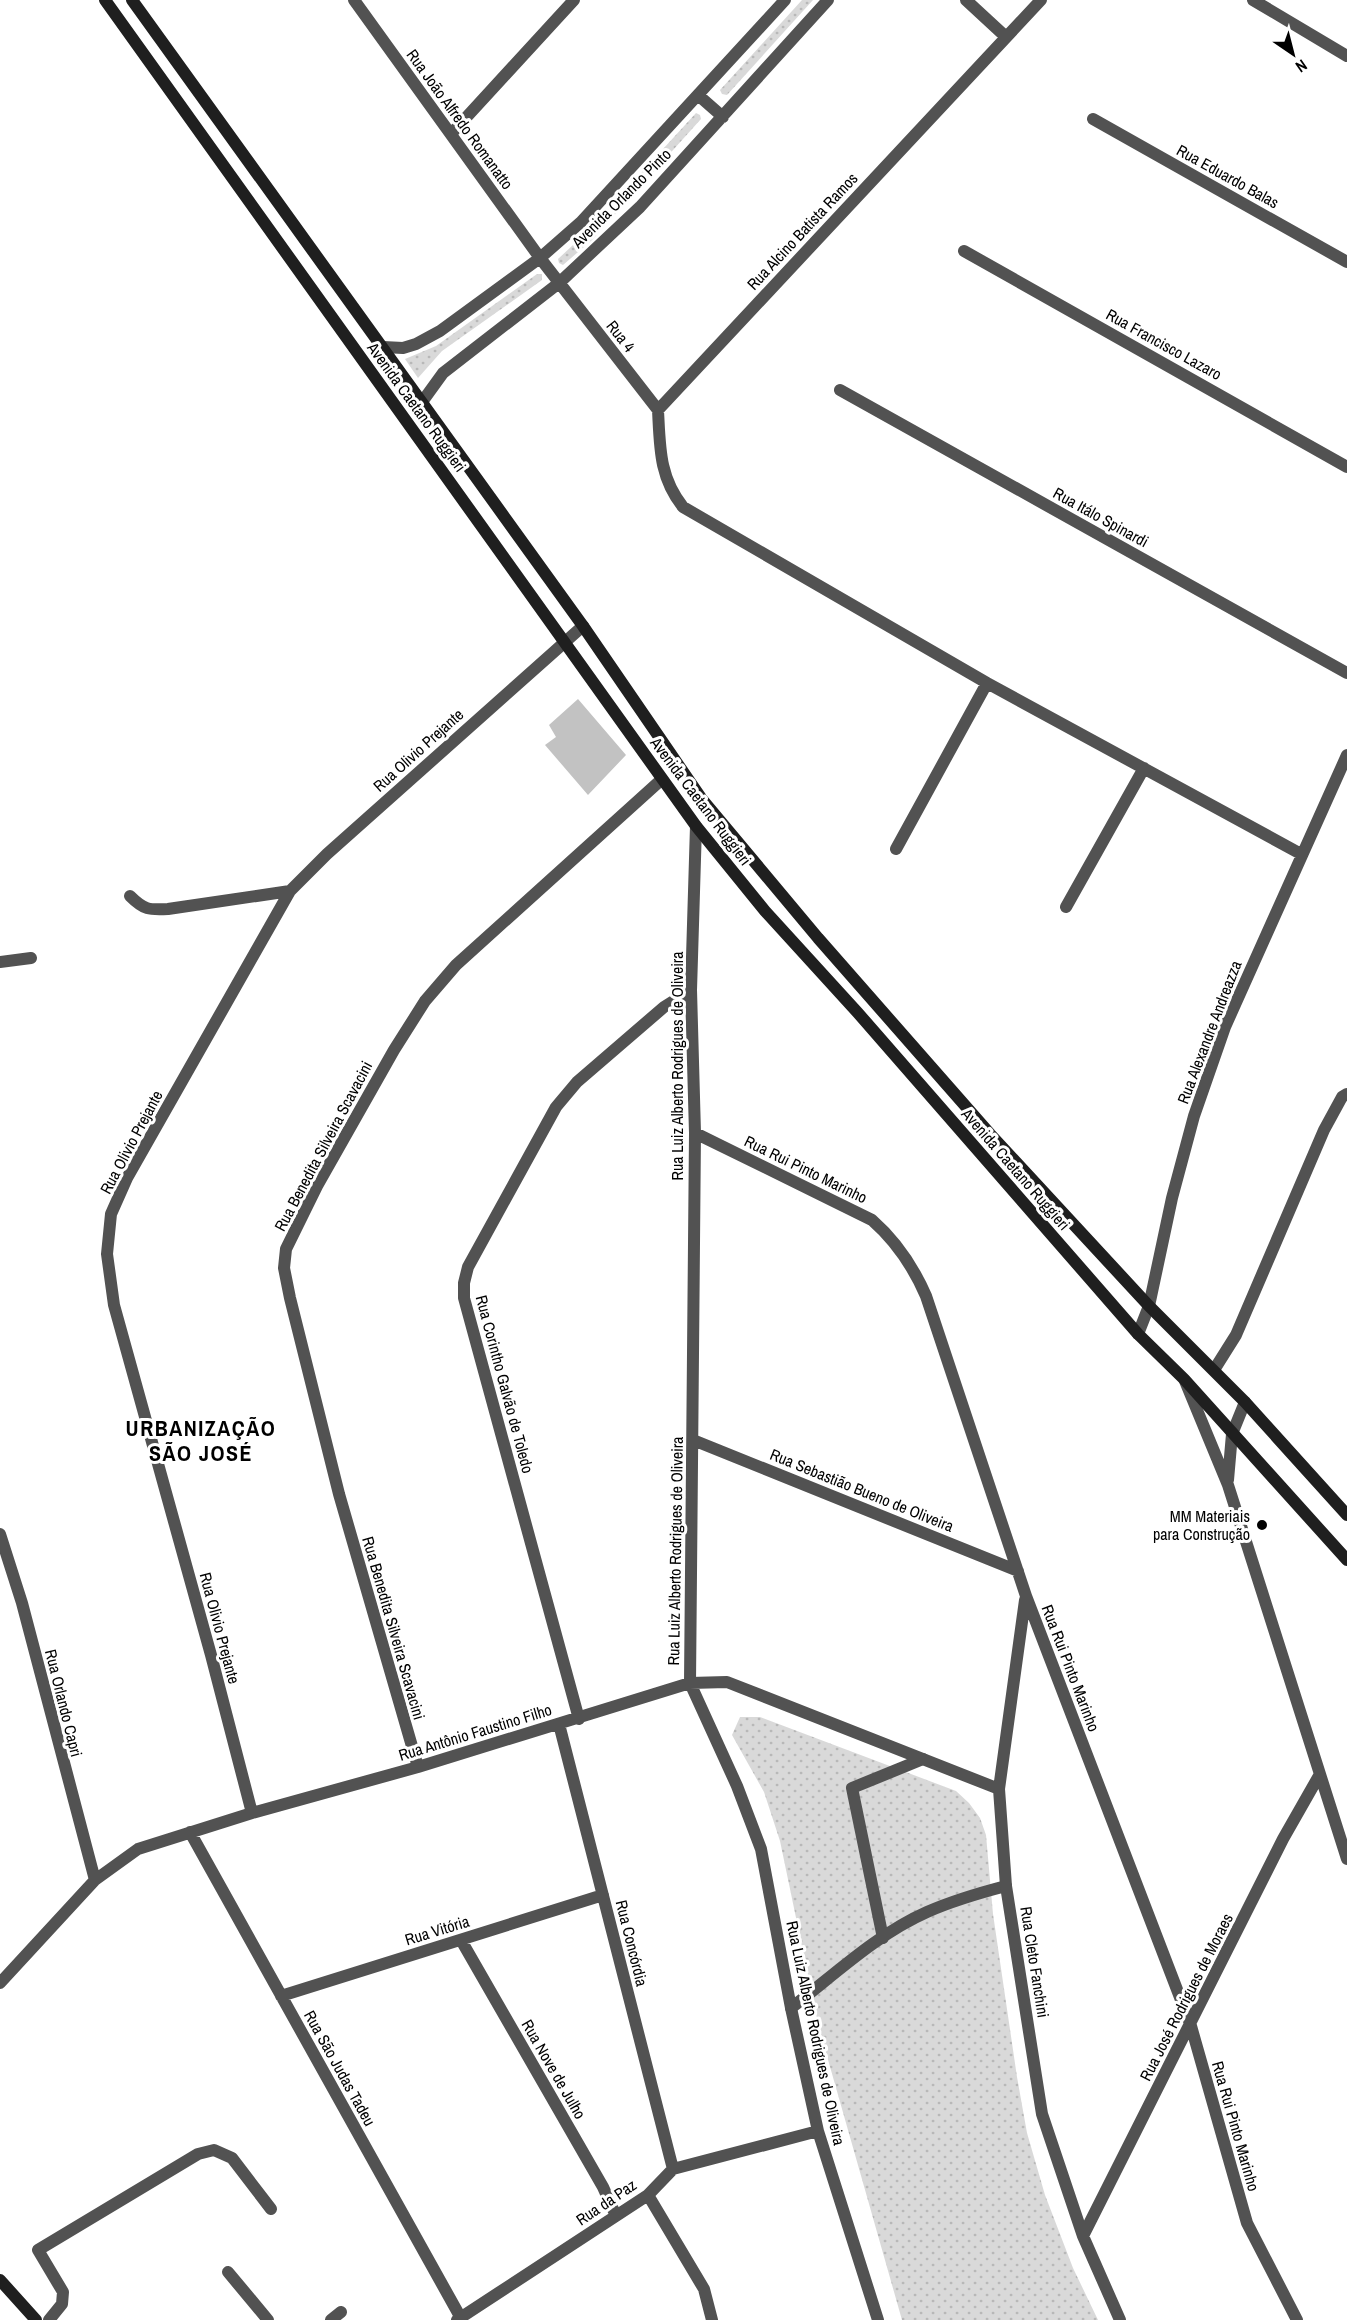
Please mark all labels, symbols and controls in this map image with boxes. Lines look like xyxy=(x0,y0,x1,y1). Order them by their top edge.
north arrow xyxy=(1263,24,1323,84)
street label: Rua João Alfredo Romanatto xyxy=(402,44,518,194)
text: N xyxy=(1291,55,1312,78)
street label: Rua Eduardo Balas xyxy=(1173,139,1283,213)
street label: Avenida Orlando Pinto xyxy=(566,143,676,253)
street label: Rua Alcino Batista Ramos xyxy=(742,167,862,295)
street label: Rua Francisco Lazaro xyxy=(1102,303,1226,385)
street label: Rua 4 xyxy=(602,315,640,357)
street label: Avenida Caetano Ruggieri xyxy=(362,337,471,476)
street label: Rua Itálo Spinardi xyxy=(1049,482,1153,552)
street label: Rua Olivio Prejante xyxy=(368,704,468,796)
street label: Avenida Caetano Ruggieri xyxy=(645,732,756,870)
street label: Rua Luiz Alberto Rodrigues de Oliveira xyxy=(666,951,688,1181)
street label: Rua Alexandre Andreazza xyxy=(1172,957,1247,1107)
street label: Rua Benedita Silveira Scavacini xyxy=(269,1057,377,1235)
street label: Rua Olivio Prejante xyxy=(94,1086,168,1198)
street label: Avenida Caetano Ruggieri xyxy=(956,1102,1075,1235)
street label: Rua Rui Pinto Marinho xyxy=(741,1130,871,1208)
street label: Rua Corintho Galvão de Toledo xyxy=(471,1292,539,1476)
district label: URBANIZAÇÃO SÃO JOSÉ xyxy=(126,1413,276,1468)
street label: Rua Luiz Alberto Rodrigues de Oliveira xyxy=(662,1436,688,1666)
street label: Rua Sebastião Bueno de Oliveira xyxy=(767,1443,958,1537)
place label: MM Materiais para Construção xyxy=(1153,1505,1250,1545)
marker: MM Materiais para Construção xyxy=(1255,1518,1269,1532)
street label: Rua Benedita Silveira Scavacini xyxy=(357,1534,431,1722)
street label: Rua Olivio Prejante xyxy=(195,1570,245,1686)
street label: Rua Rui Pinto Marinho xyxy=(1037,1601,1105,1735)
street label: Rua Orlando Capri xyxy=(40,1647,88,1759)
street label: Rua Antônio Faustino Filho xyxy=(396,1698,554,1766)
street label: Rua Concórdia xyxy=(611,1898,654,1989)
street label: Rua Cleto Fanchini xyxy=(1015,1905,1055,2019)
street label: Rua José Rodrigues de Moraes xyxy=(1134,1909,1238,2085)
street label: Rua Vitória xyxy=(402,1910,473,1950)
street label: Rua Luiz Alberto Rodrigues de Oliveira xyxy=(781,1919,851,2148)
street label: Rua São Judas Tadeu xyxy=(299,2006,381,2130)
street label: Rua Nove de Julho xyxy=(517,2015,591,2123)
street label: Rua Rui Pinto Marinho xyxy=(1207,2058,1265,2194)
street label: Rua da Paz xyxy=(571,2173,641,2230)

